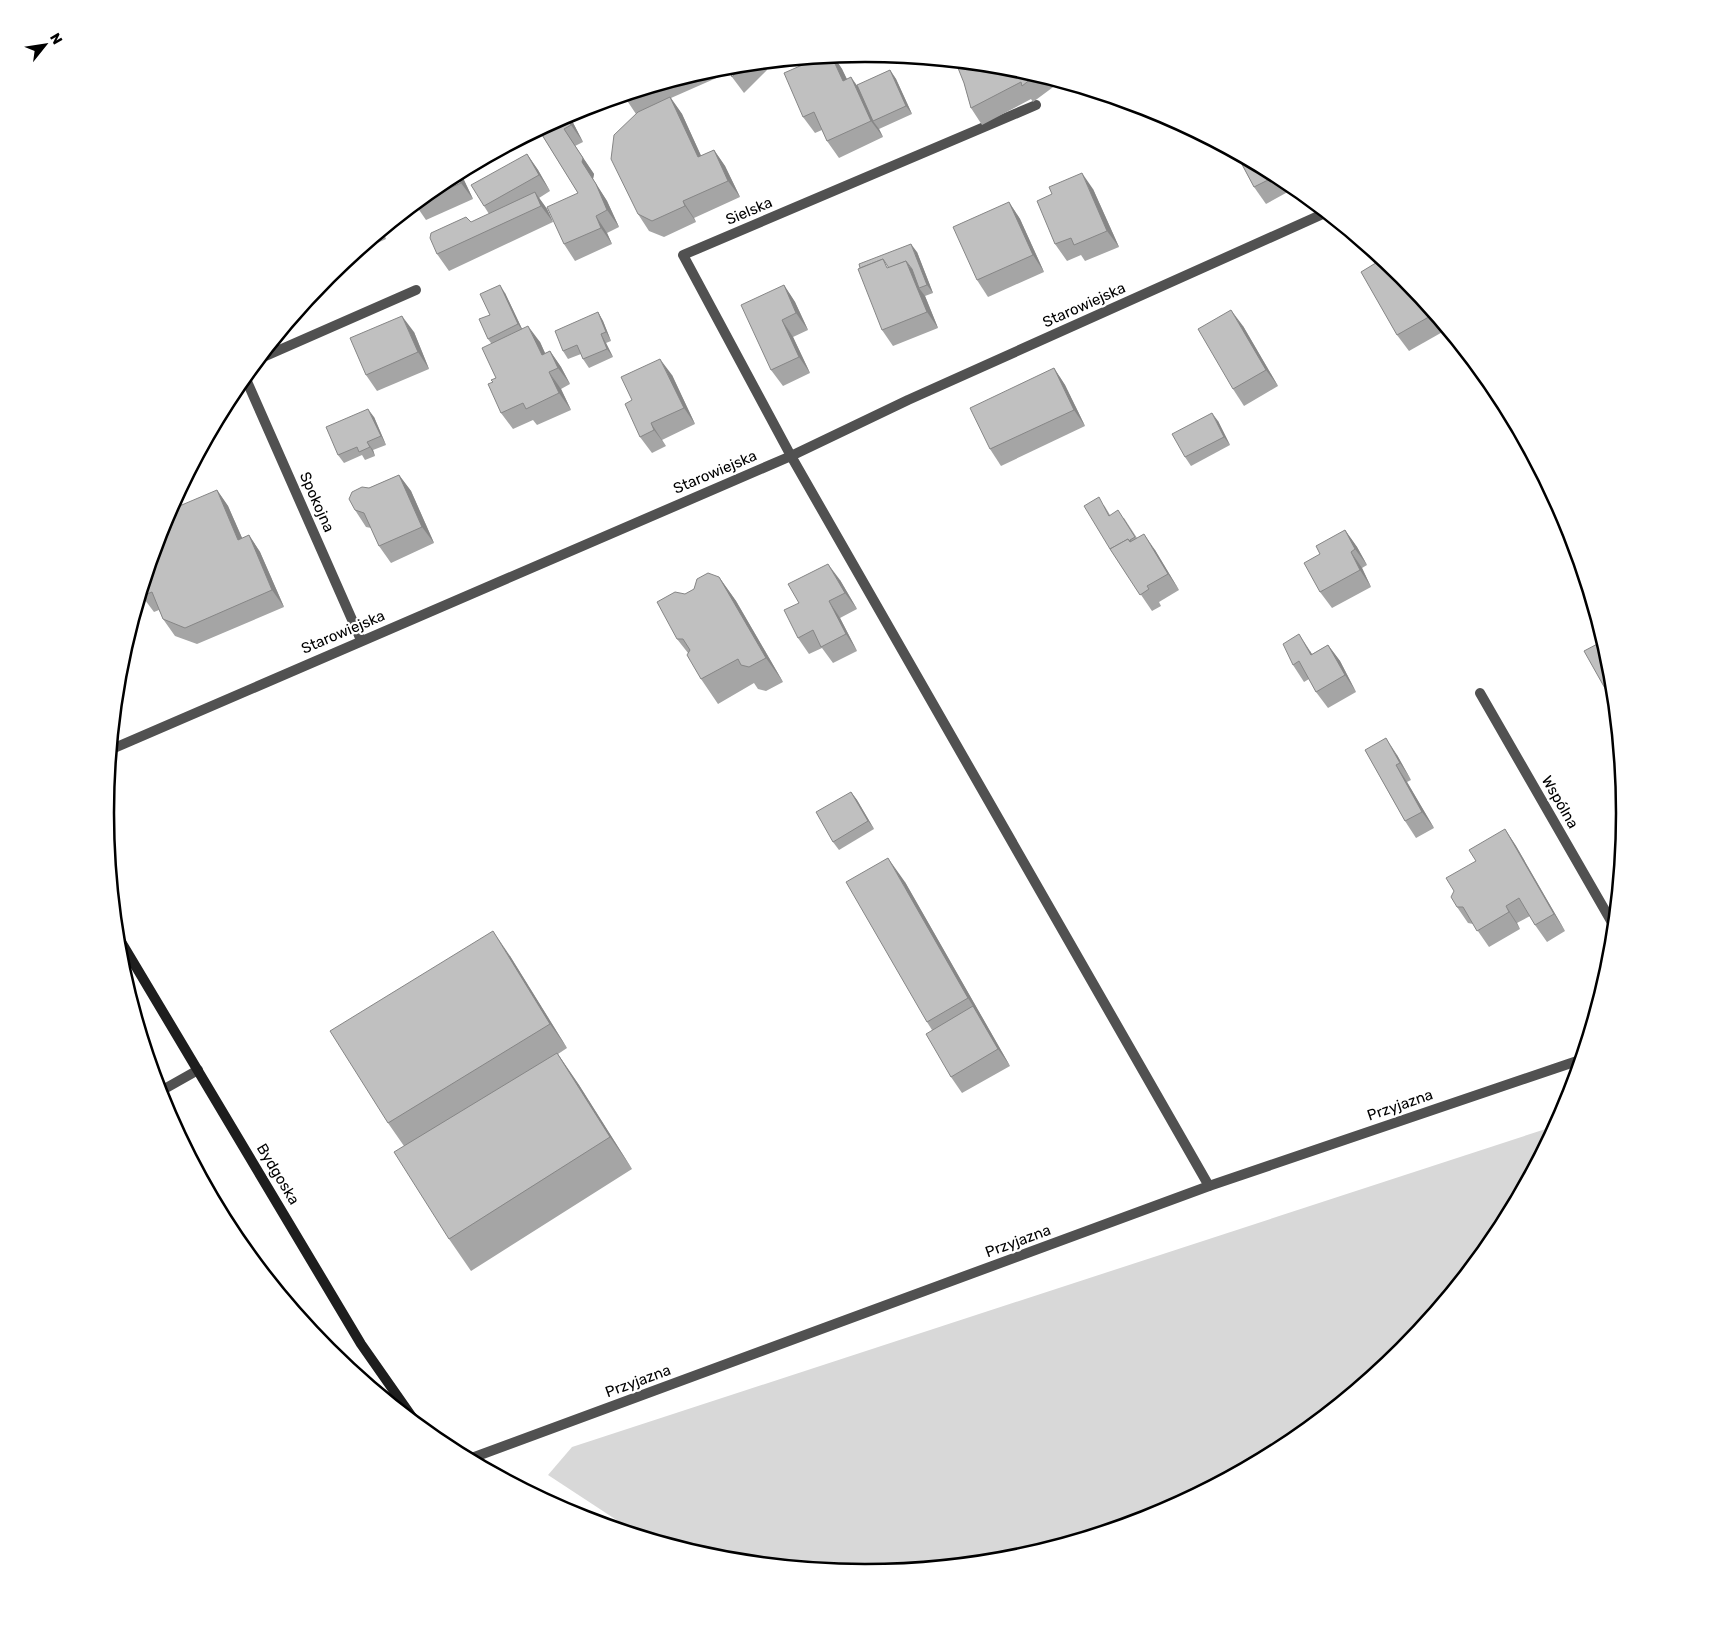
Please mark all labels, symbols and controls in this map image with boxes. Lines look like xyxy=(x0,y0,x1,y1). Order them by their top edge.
north arrow xyxy=(20,20,70,70)
text: N xyxy=(46,30,66,47)
street label: Sielska xyxy=(723,193,775,229)
street label: Starowiejska xyxy=(1040,279,1128,331)
street label: Starowiejska xyxy=(671,446,759,498)
street label: Spokojna xyxy=(296,469,338,535)
street label: Starowiejska xyxy=(299,606,387,658)
street label: Wspólna xyxy=(1538,772,1582,832)
street label: Przyjazna xyxy=(1365,1085,1435,1125)
street label: Bydgoska xyxy=(253,1140,303,1208)
street label: Przyjazna xyxy=(983,1221,1053,1261)
street label: Przyjazna xyxy=(603,1361,673,1401)

